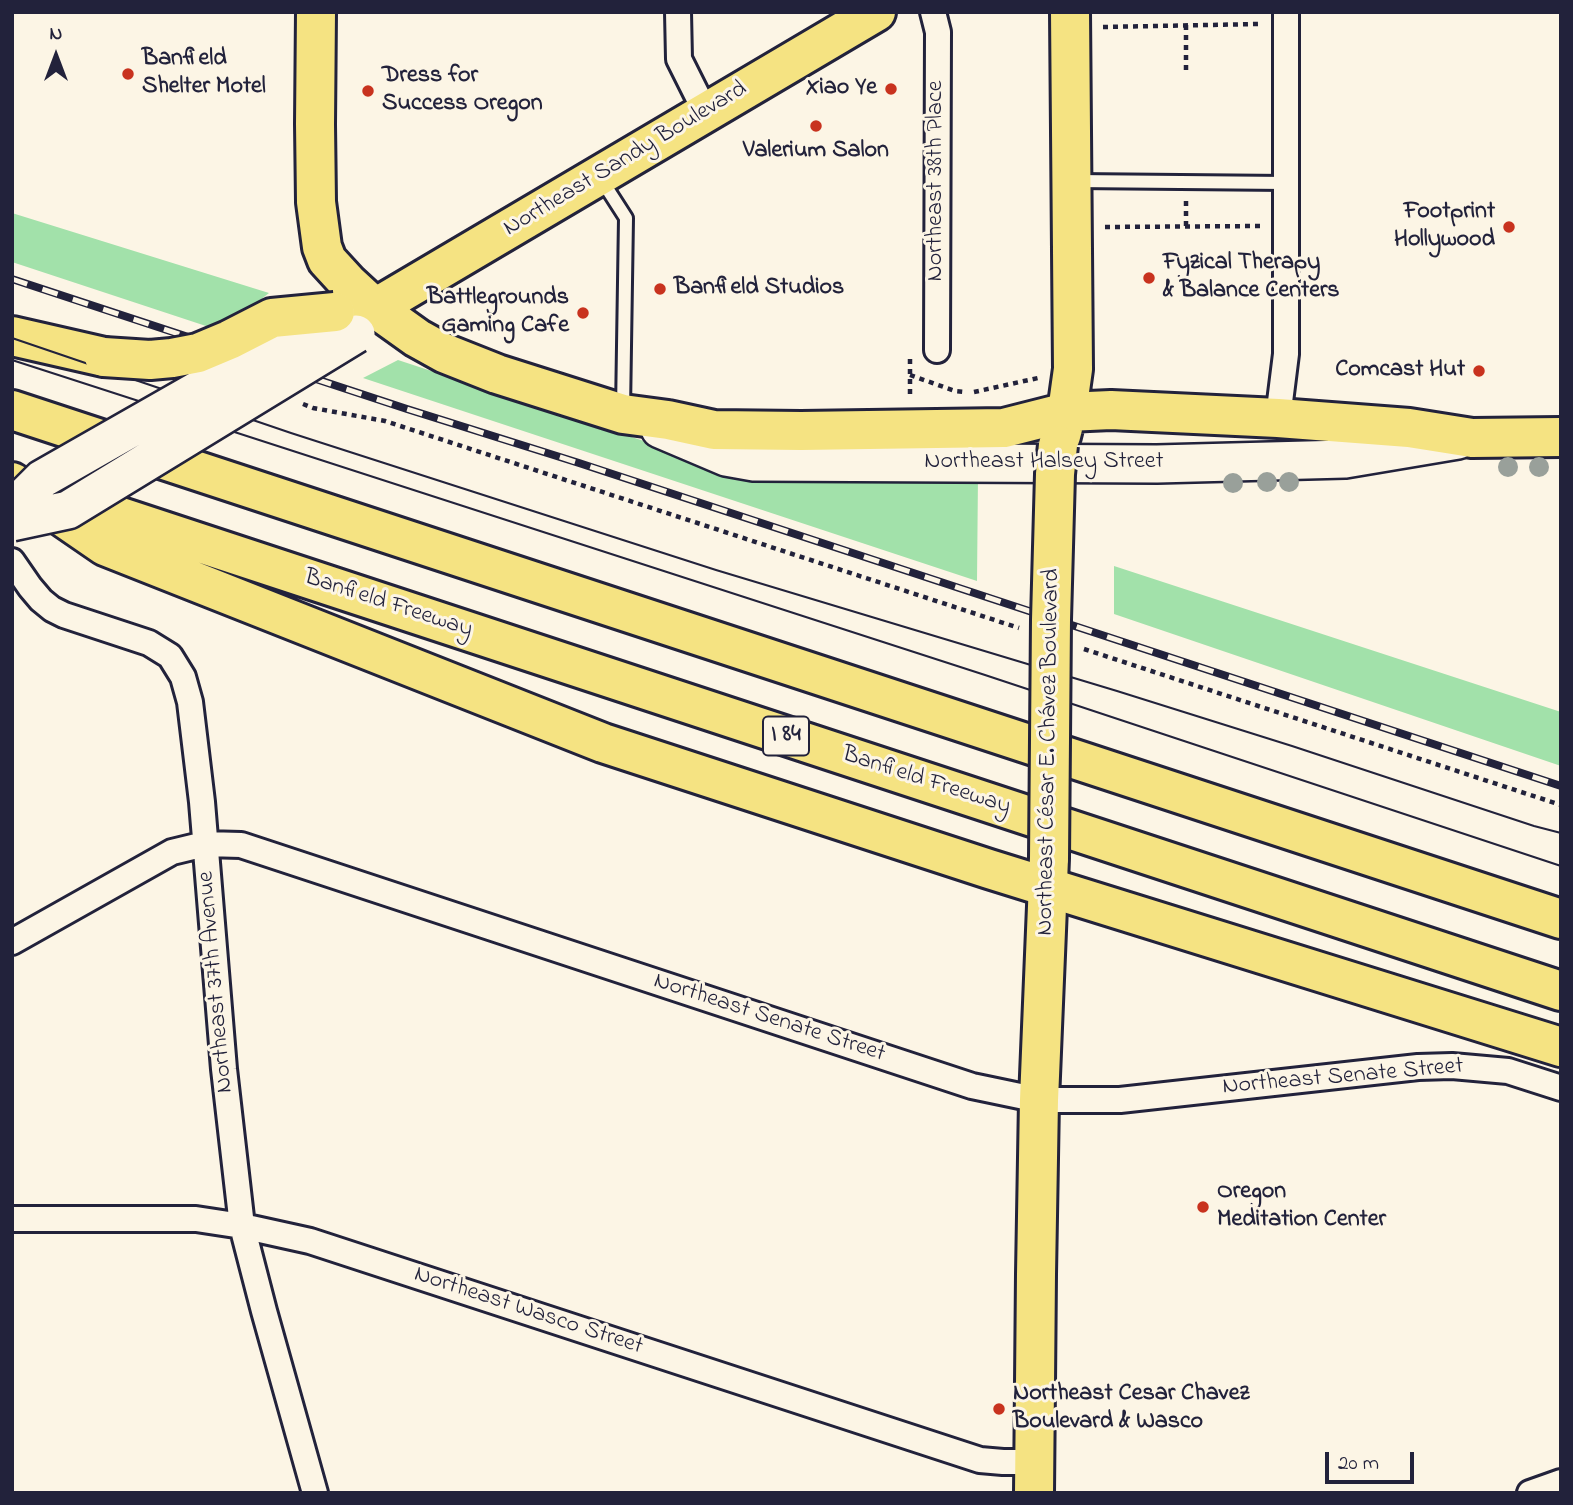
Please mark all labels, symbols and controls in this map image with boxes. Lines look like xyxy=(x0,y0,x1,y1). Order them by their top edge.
north arrow xyxy=(21,21,91,91)
text: N xyxy=(50,21,62,48)
place label: Banfield Shelter Motel xyxy=(142,46,266,102)
place label: Dress for Success Oregon xyxy=(382,63,543,119)
marker: Banfield Shelter Motel xyxy=(120,66,136,82)
place label: Xiao Ye xyxy=(806,75,877,103)
street label: Northeast Sandy Boulevard xyxy=(499,76,753,244)
marker: Xiao Ye xyxy=(883,81,899,97)
street label: Northeast 38th Place xyxy=(923,81,951,281)
marker: Dress for Success Oregon xyxy=(360,83,376,99)
marker: Valerium Salon xyxy=(808,118,824,134)
place label: Valerium Salon xyxy=(743,138,889,166)
place label: Footprint Hollywood xyxy=(1394,199,1495,255)
marker: Footprint Hollywood xyxy=(1501,219,1517,235)
place label: Fyzical Therapy & Balance Centers xyxy=(1163,250,1340,306)
marker: Fyzical Therapy & Balance Centers xyxy=(1141,270,1157,286)
place label: Banfield Studios xyxy=(674,275,844,303)
marker: Banfield Studios xyxy=(652,281,668,297)
place label: Battlegrounds Gaming Cafe xyxy=(427,285,569,341)
marker: Battlegrounds Gaming Cafe xyxy=(575,305,591,321)
place label: Comcast Hut xyxy=(1335,357,1465,385)
marker: Comcast Hut xyxy=(1471,363,1487,379)
street label: Northeast Halsey Street xyxy=(924,449,1164,477)
street label: Banfield Freeway xyxy=(300,564,476,646)
street label: Northeast César E. Chávez Boulevard xyxy=(1032,568,1068,936)
road number: I 84 xyxy=(763,716,809,756)
street label: Banfield Freeway xyxy=(838,741,1014,823)
street label: Northeast 37th Avenue xyxy=(193,870,241,1094)
street label: Northeast Senate Street xyxy=(650,968,888,1070)
street label: Northeast Senate Street xyxy=(1221,1053,1465,1103)
place label: Oregon Meditation Center xyxy=(1217,1179,1386,1235)
marker: Oregon Meditation Center xyxy=(1195,1199,1211,1215)
street label: Northeast Wasco Street xyxy=(410,1261,646,1363)
place label: Northeast Cesar Chavez Boulevard & Wasco xyxy=(1013,1381,1249,1437)
marker: Northeast Cesar Chavez Boulevard & Wasco xyxy=(991,1401,1007,1417)
scale bar xyxy=(1328,1438,1417,1482)
text: 20 m xyxy=(1338,1449,1379,1479)

